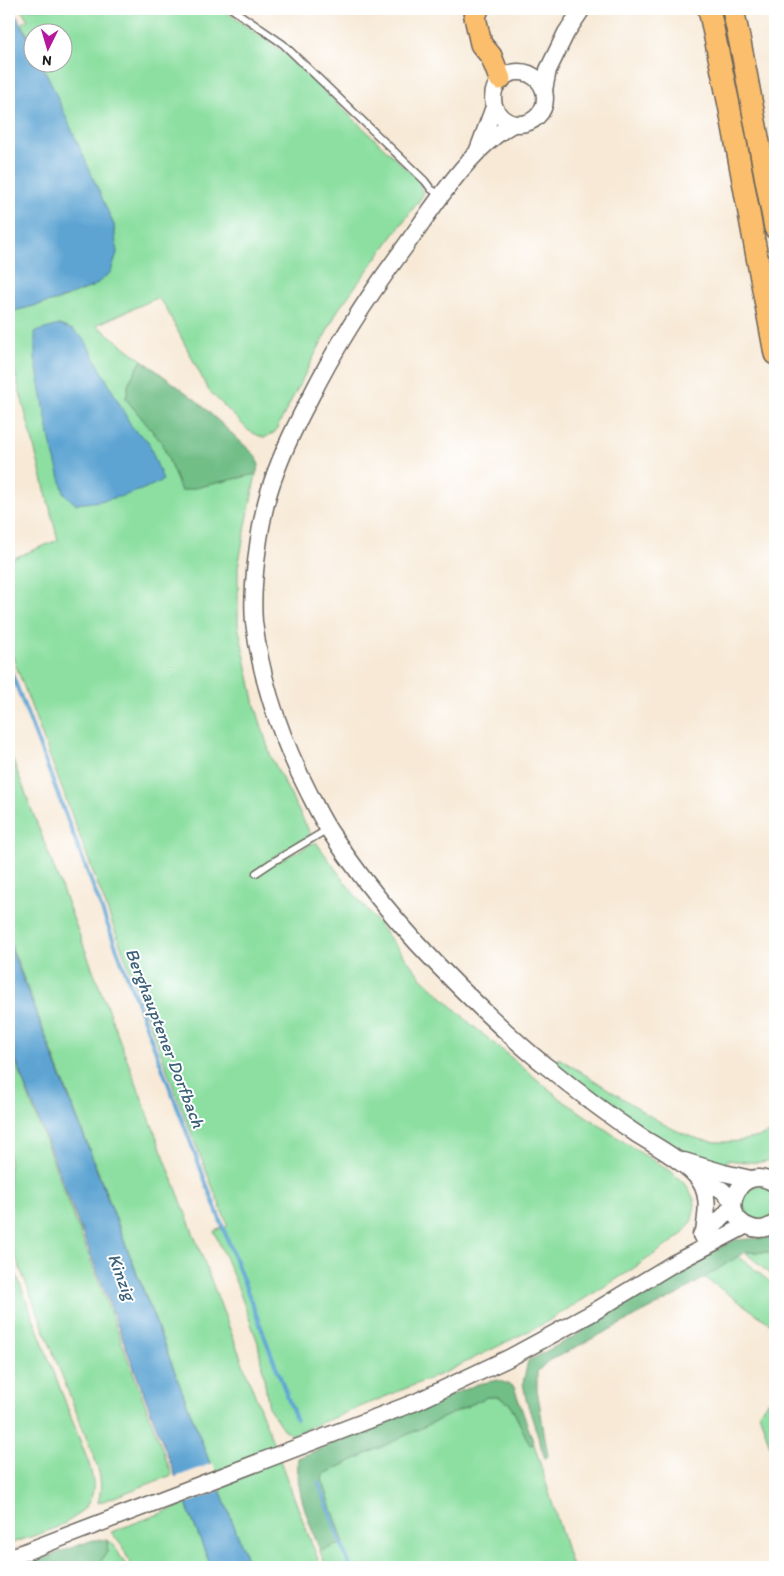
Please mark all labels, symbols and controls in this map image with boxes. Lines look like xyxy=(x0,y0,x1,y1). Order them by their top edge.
north arrow xyxy=(22,22,72,72)
text: N xyxy=(41,52,52,69)
water label: Berghauptener Dorfbach xyxy=(121,945,210,1131)
water label: Kinzig xyxy=(103,1251,142,1306)

